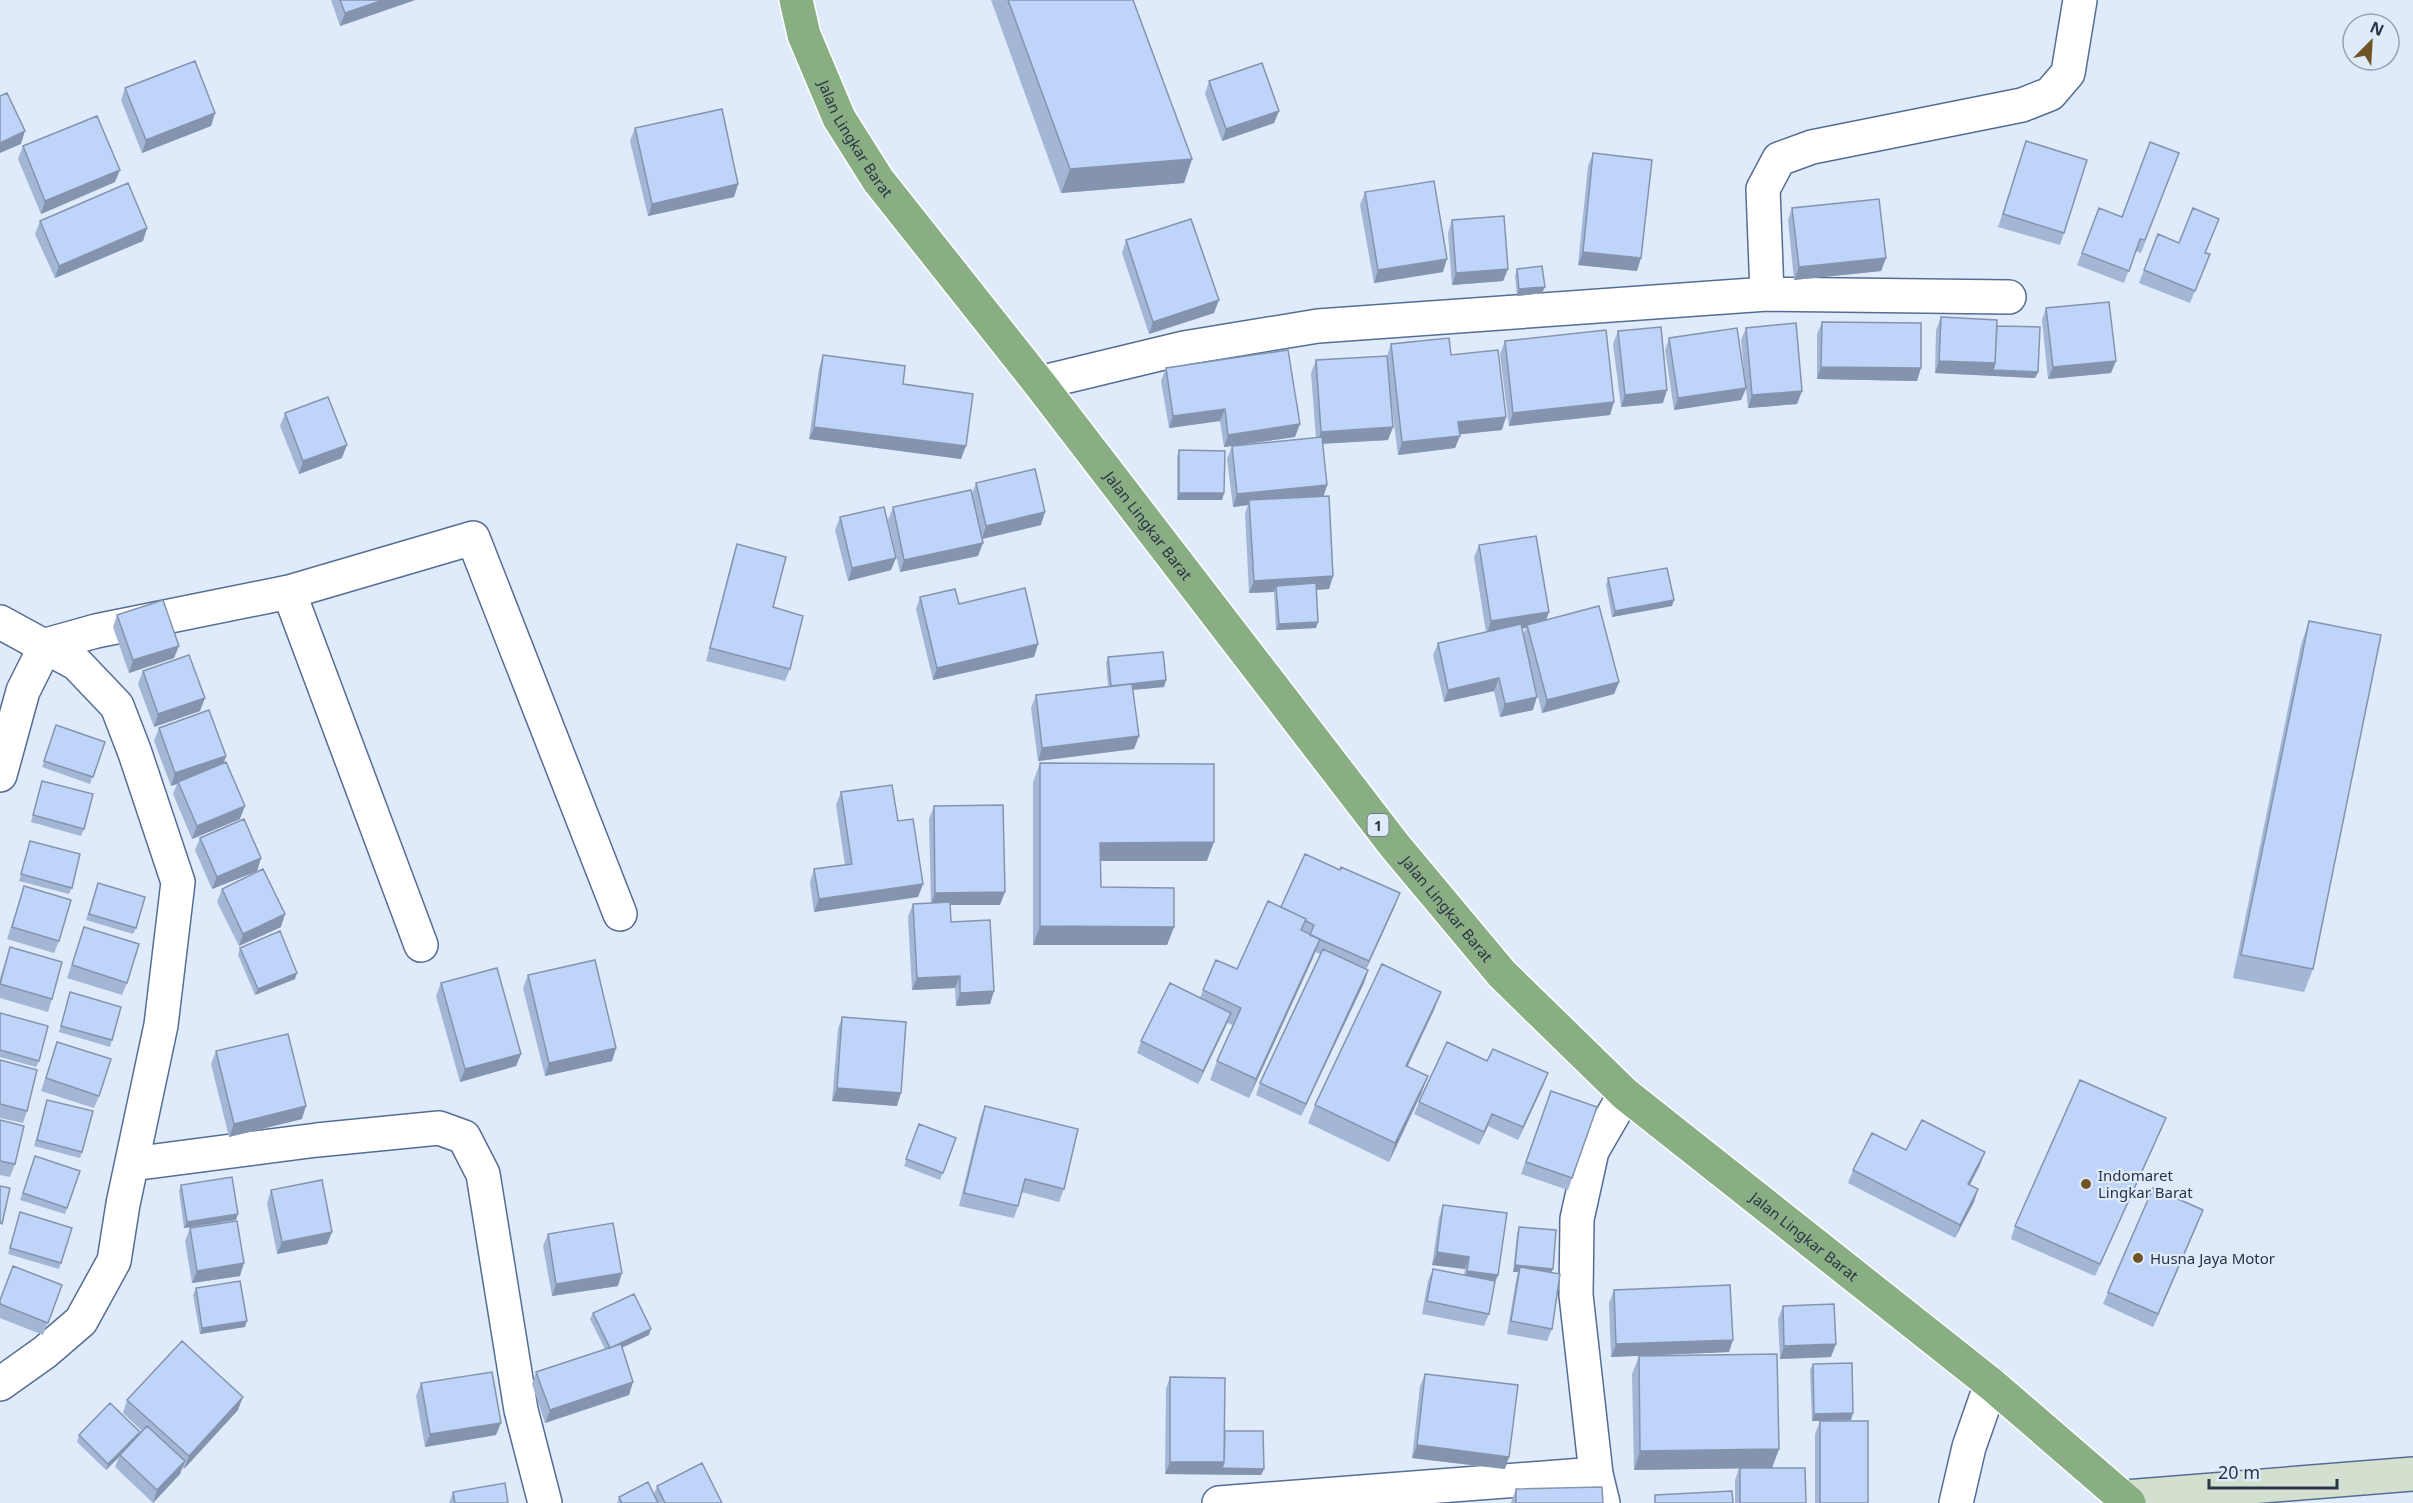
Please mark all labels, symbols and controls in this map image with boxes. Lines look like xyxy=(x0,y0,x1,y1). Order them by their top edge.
north arrow xyxy=(2341,12,2401,72)
text: N xyxy=(2367,16,2388,41)
street label: Jalan Lingkar Barat xyxy=(813,75,898,202)
street label: Jalan Lingkar Barat xyxy=(1099,465,1197,585)
road number: 1 xyxy=(1368,814,1388,836)
street label: Jalan Lingkar Barat xyxy=(1396,850,1498,966)
place label: Indomaret Lingkar Barat xyxy=(2098,1165,2193,1202)
marker: Indomaret Lingkar Barat xyxy=(2079,1177,2093,1191)
street label: Jalan Lingkar Barat xyxy=(1745,1186,1863,1286)
place label: Husna Jaya Motor xyxy=(2150,1248,2275,1268)
marker: Husna Jaya Motor xyxy=(2131,1251,2145,1265)
scale bar xyxy=(2209,1452,2336,1490)
text: 20 m xyxy=(2218,1460,2260,1484)

